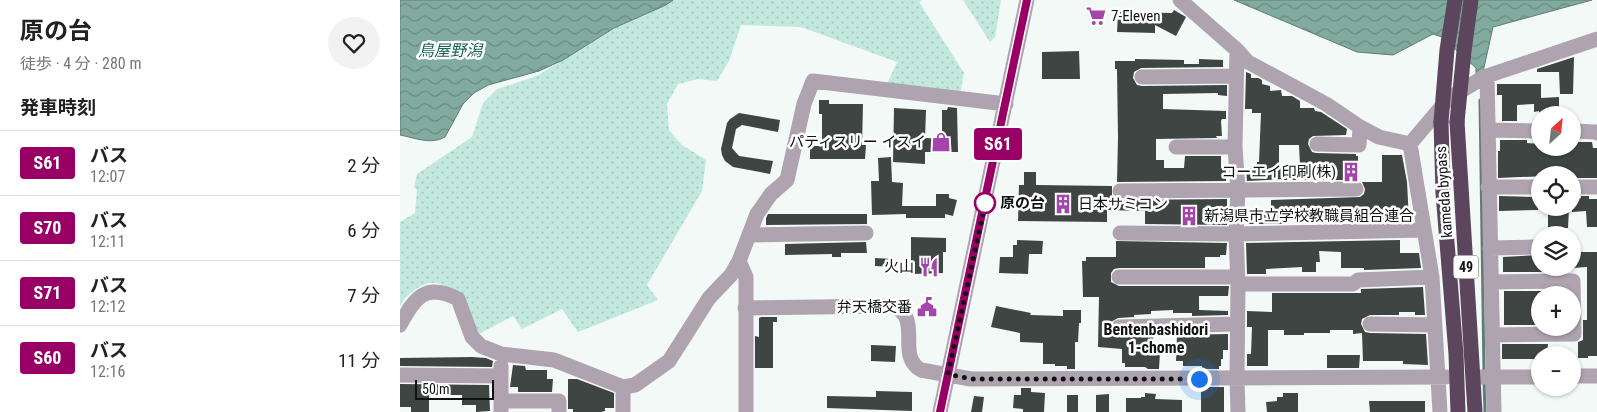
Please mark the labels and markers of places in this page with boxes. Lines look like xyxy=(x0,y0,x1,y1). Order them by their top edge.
supermarket icon: 7-Eleven xyxy=(1085,5,1107,27)
place label: 7-Eleven xyxy=(1111,7,1161,25)
shop icon: パティスリー イスイ xyxy=(930,131,952,153)
place label: パティスリー イスイ xyxy=(789,133,926,151)
building icon: コーエイ印刷(株) xyxy=(1340,161,1362,183)
place label: コーエイ印刷(株) xyxy=(1222,163,1336,181)
marker: 原の台 xyxy=(974,192,996,214)
building icon: 日本サミコン xyxy=(1052,193,1074,215)
place label: 原の台 xyxy=(1000,194,1045,212)
place label: 日本サミコン xyxy=(1078,195,1168,213)
building icon: 新潟県市立学校教職員組合連合 xyxy=(1178,205,1200,227)
place label: 新潟県市立学校教職員組合連合 xyxy=(1204,207,1414,225)
restaurant icon: 火山 xyxy=(918,256,940,278)
place label: 火山 xyxy=(884,258,914,276)
public building icon: 弁天橋交番 xyxy=(916,296,938,318)
place label: 弁天橋交番 xyxy=(837,298,912,316)

